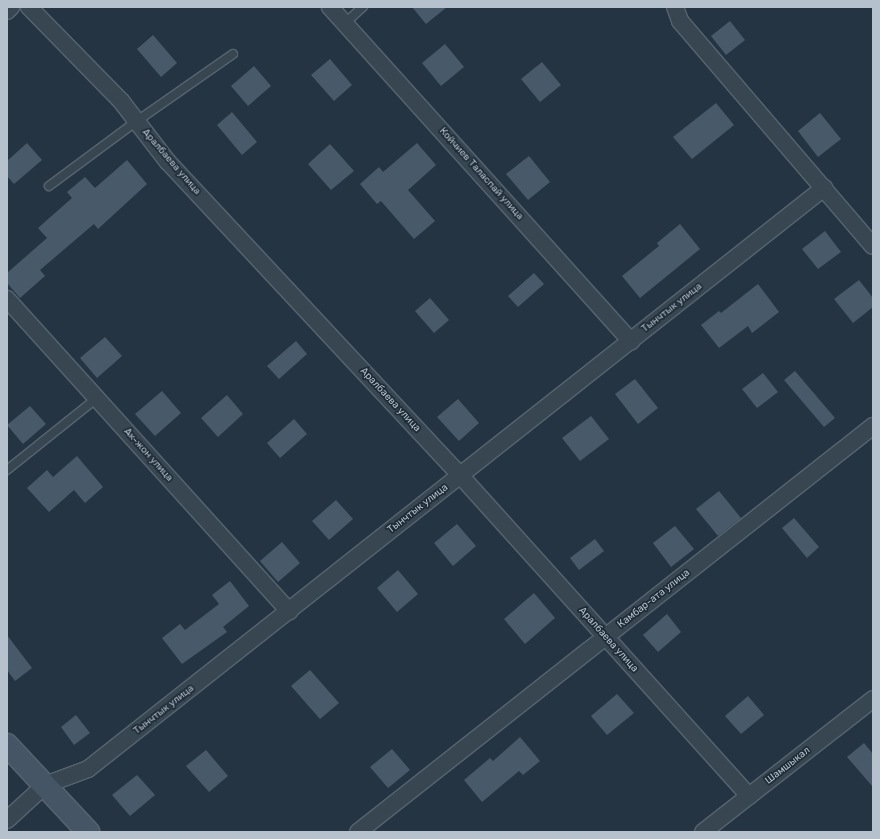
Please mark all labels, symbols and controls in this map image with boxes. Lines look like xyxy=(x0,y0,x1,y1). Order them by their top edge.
street label: Койчиев Таласпай улица xyxy=(436,125,526,223)
street label: Аралбаева улица xyxy=(139,127,203,197)
street label: Тынчтык улица xyxy=(639,281,705,335)
street label: Аралбаева улица xyxy=(357,365,423,435)
street label: Ак-жон улица xyxy=(121,426,175,484)
street label: Тынчтык улица xyxy=(385,482,451,536)
street label: Камбар-ата улица xyxy=(616,567,692,631)
street label: Аралбаева улица xyxy=(576,605,640,675)
street label: Тынчтык улица xyxy=(131,683,197,737)
street label: Шамшыкал xyxy=(763,745,813,787)

